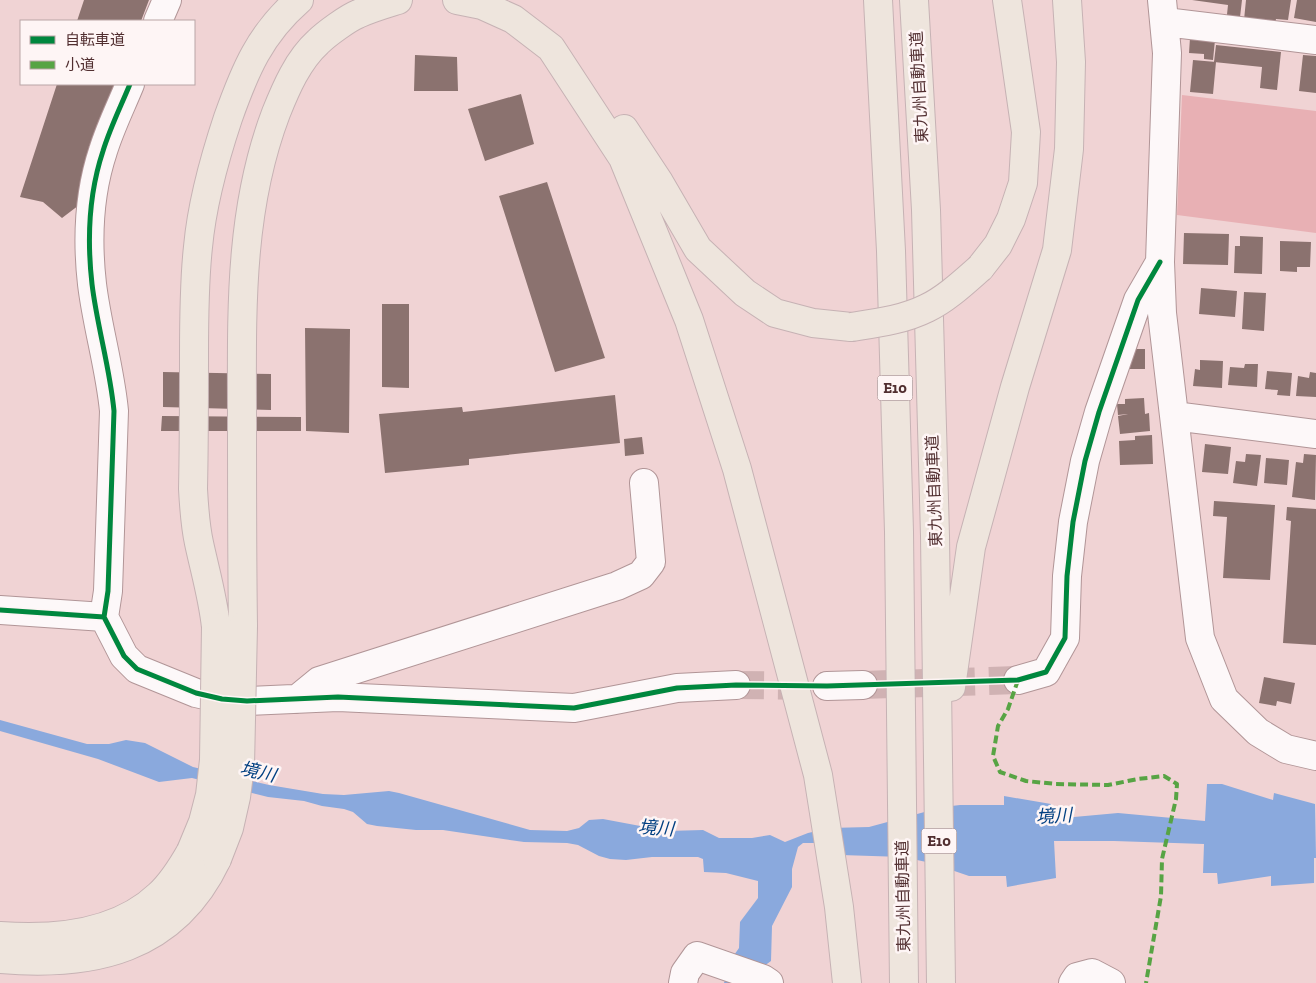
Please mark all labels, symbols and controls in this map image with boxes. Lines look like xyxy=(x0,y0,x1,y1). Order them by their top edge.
legend xyxy=(20,20,195,85)
text: 自転車道 xyxy=(65,31,125,49)
street label: 東九州自動車道 xyxy=(907,31,931,143)
text: 小道 xyxy=(65,56,95,74)
road number: E10 xyxy=(878,376,912,400)
street label: 東九州自動車道 xyxy=(923,435,945,547)
water label: 境川 xyxy=(238,757,280,787)
water label: 境川 xyxy=(1035,804,1075,828)
water label: 境川 xyxy=(637,816,677,840)
road number: E10 xyxy=(922,828,956,854)
street label: 東九州自動車道 xyxy=(893,840,913,952)

